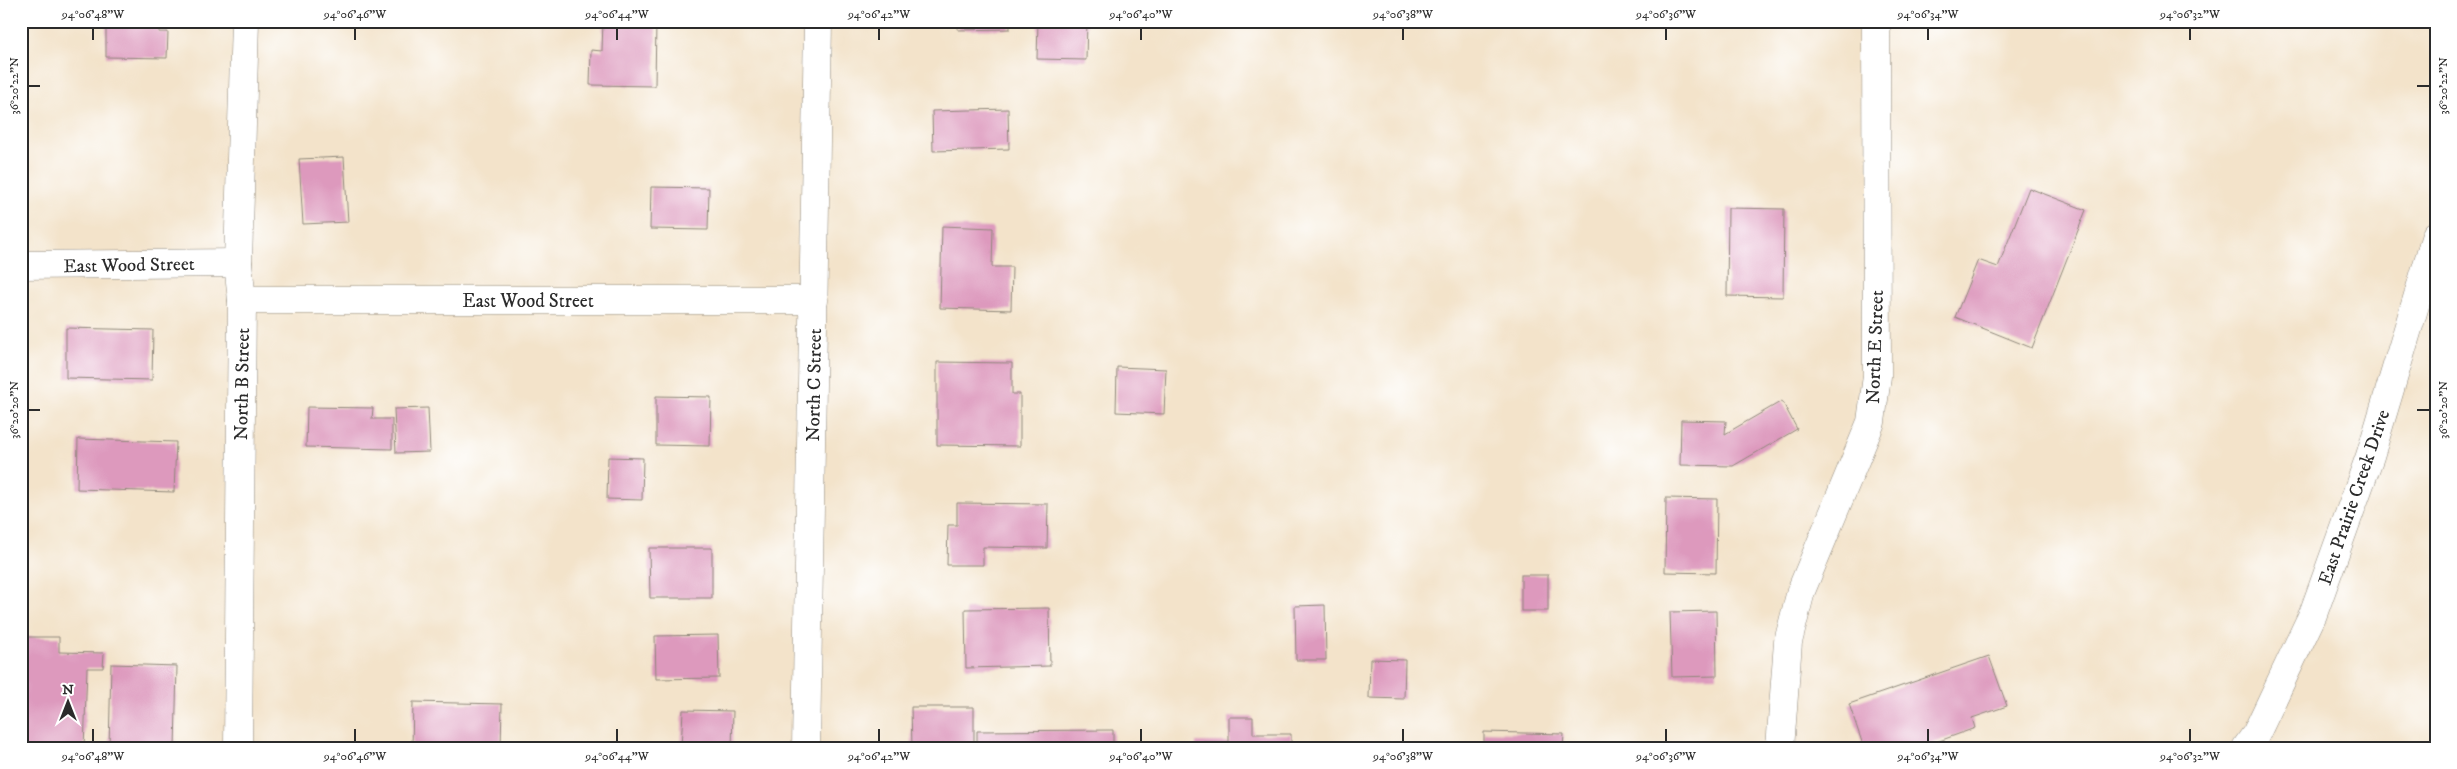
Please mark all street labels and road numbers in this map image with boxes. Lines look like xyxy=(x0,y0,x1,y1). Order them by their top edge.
street label: East Wood Street xyxy=(63,253,195,278)
street label: East Wood Street xyxy=(462,290,594,313)
street label: North E Street xyxy=(1862,290,1889,404)
street label: North B Street xyxy=(230,328,255,441)
street label: North C Street xyxy=(802,328,827,442)
street label: East Prairie Creek Drive xyxy=(2314,407,2395,588)

